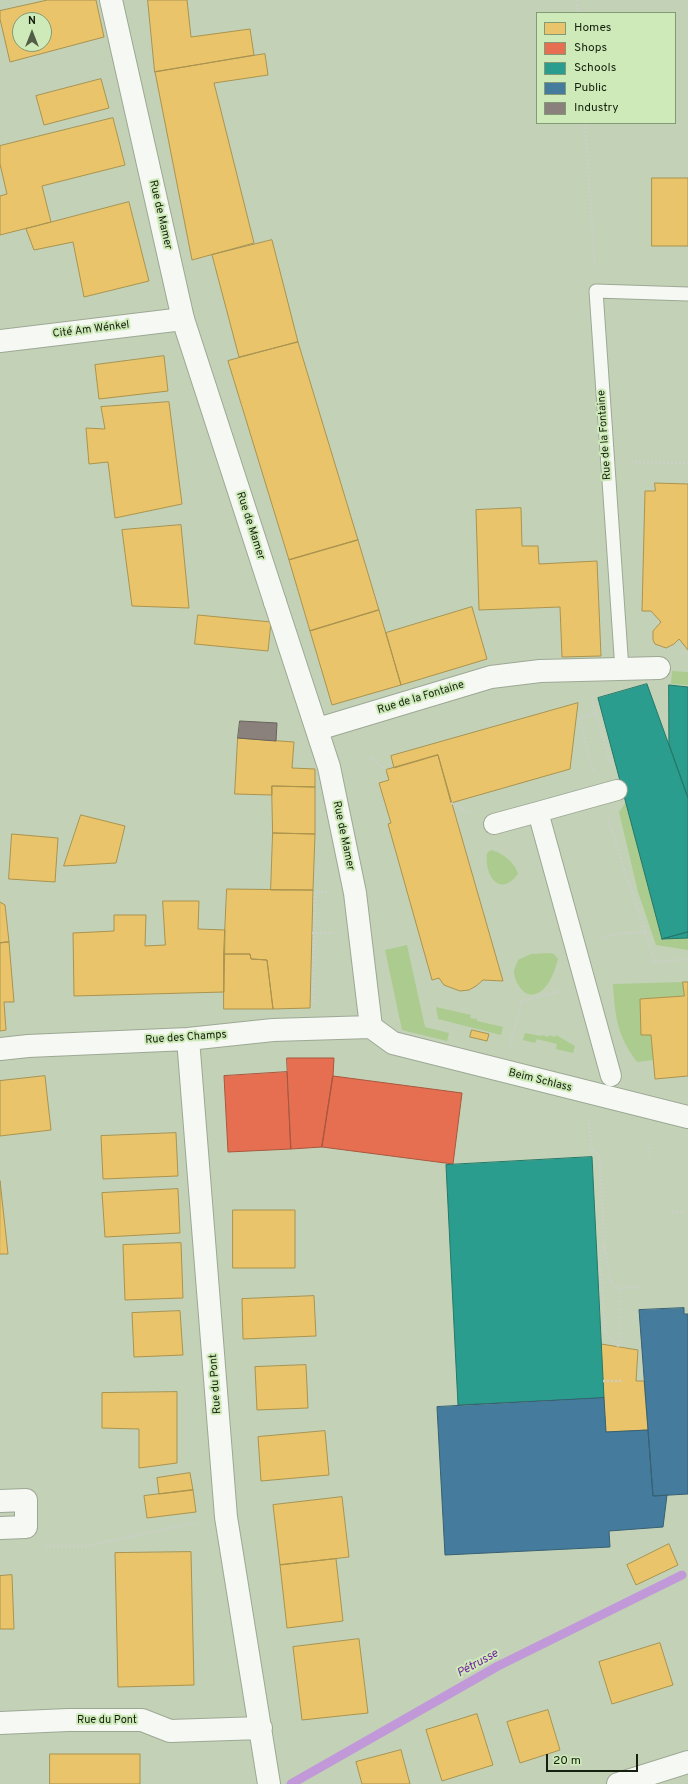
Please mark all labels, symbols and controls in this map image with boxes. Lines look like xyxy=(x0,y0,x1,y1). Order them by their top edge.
north arrow xyxy=(12,12,52,52)
legend xyxy=(536,12,676,124)
text: N xyxy=(28,14,36,28)
text: Homes xyxy=(574,20,611,36)
text: Shops xyxy=(574,40,607,56)
text: Schools xyxy=(574,60,616,76)
text: Public xyxy=(574,80,607,96)
text: Industry xyxy=(574,100,619,116)
street label: Rue de Mamer xyxy=(146,179,174,251)
street label: Cité Am Wénkel xyxy=(52,319,130,341)
street label: Rue de la Fontaine xyxy=(595,390,615,480)
street label: Rue de Mamer xyxy=(233,490,267,562)
street label: Rue de la Fontaine xyxy=(376,679,466,717)
street label: Rue de Mamer xyxy=(329,800,357,872)
street label: Rue des Champs xyxy=(145,1029,227,1047)
street label: Beim Schlass xyxy=(507,1067,573,1095)
street label: Rue du Pont xyxy=(207,1354,225,1414)
water label: Pétrusse xyxy=(455,1647,501,1681)
street label: Rue du Pont xyxy=(77,1714,137,1728)
scale bar xyxy=(548,1746,640,1772)
text: 20 m xyxy=(553,1753,581,1769)

